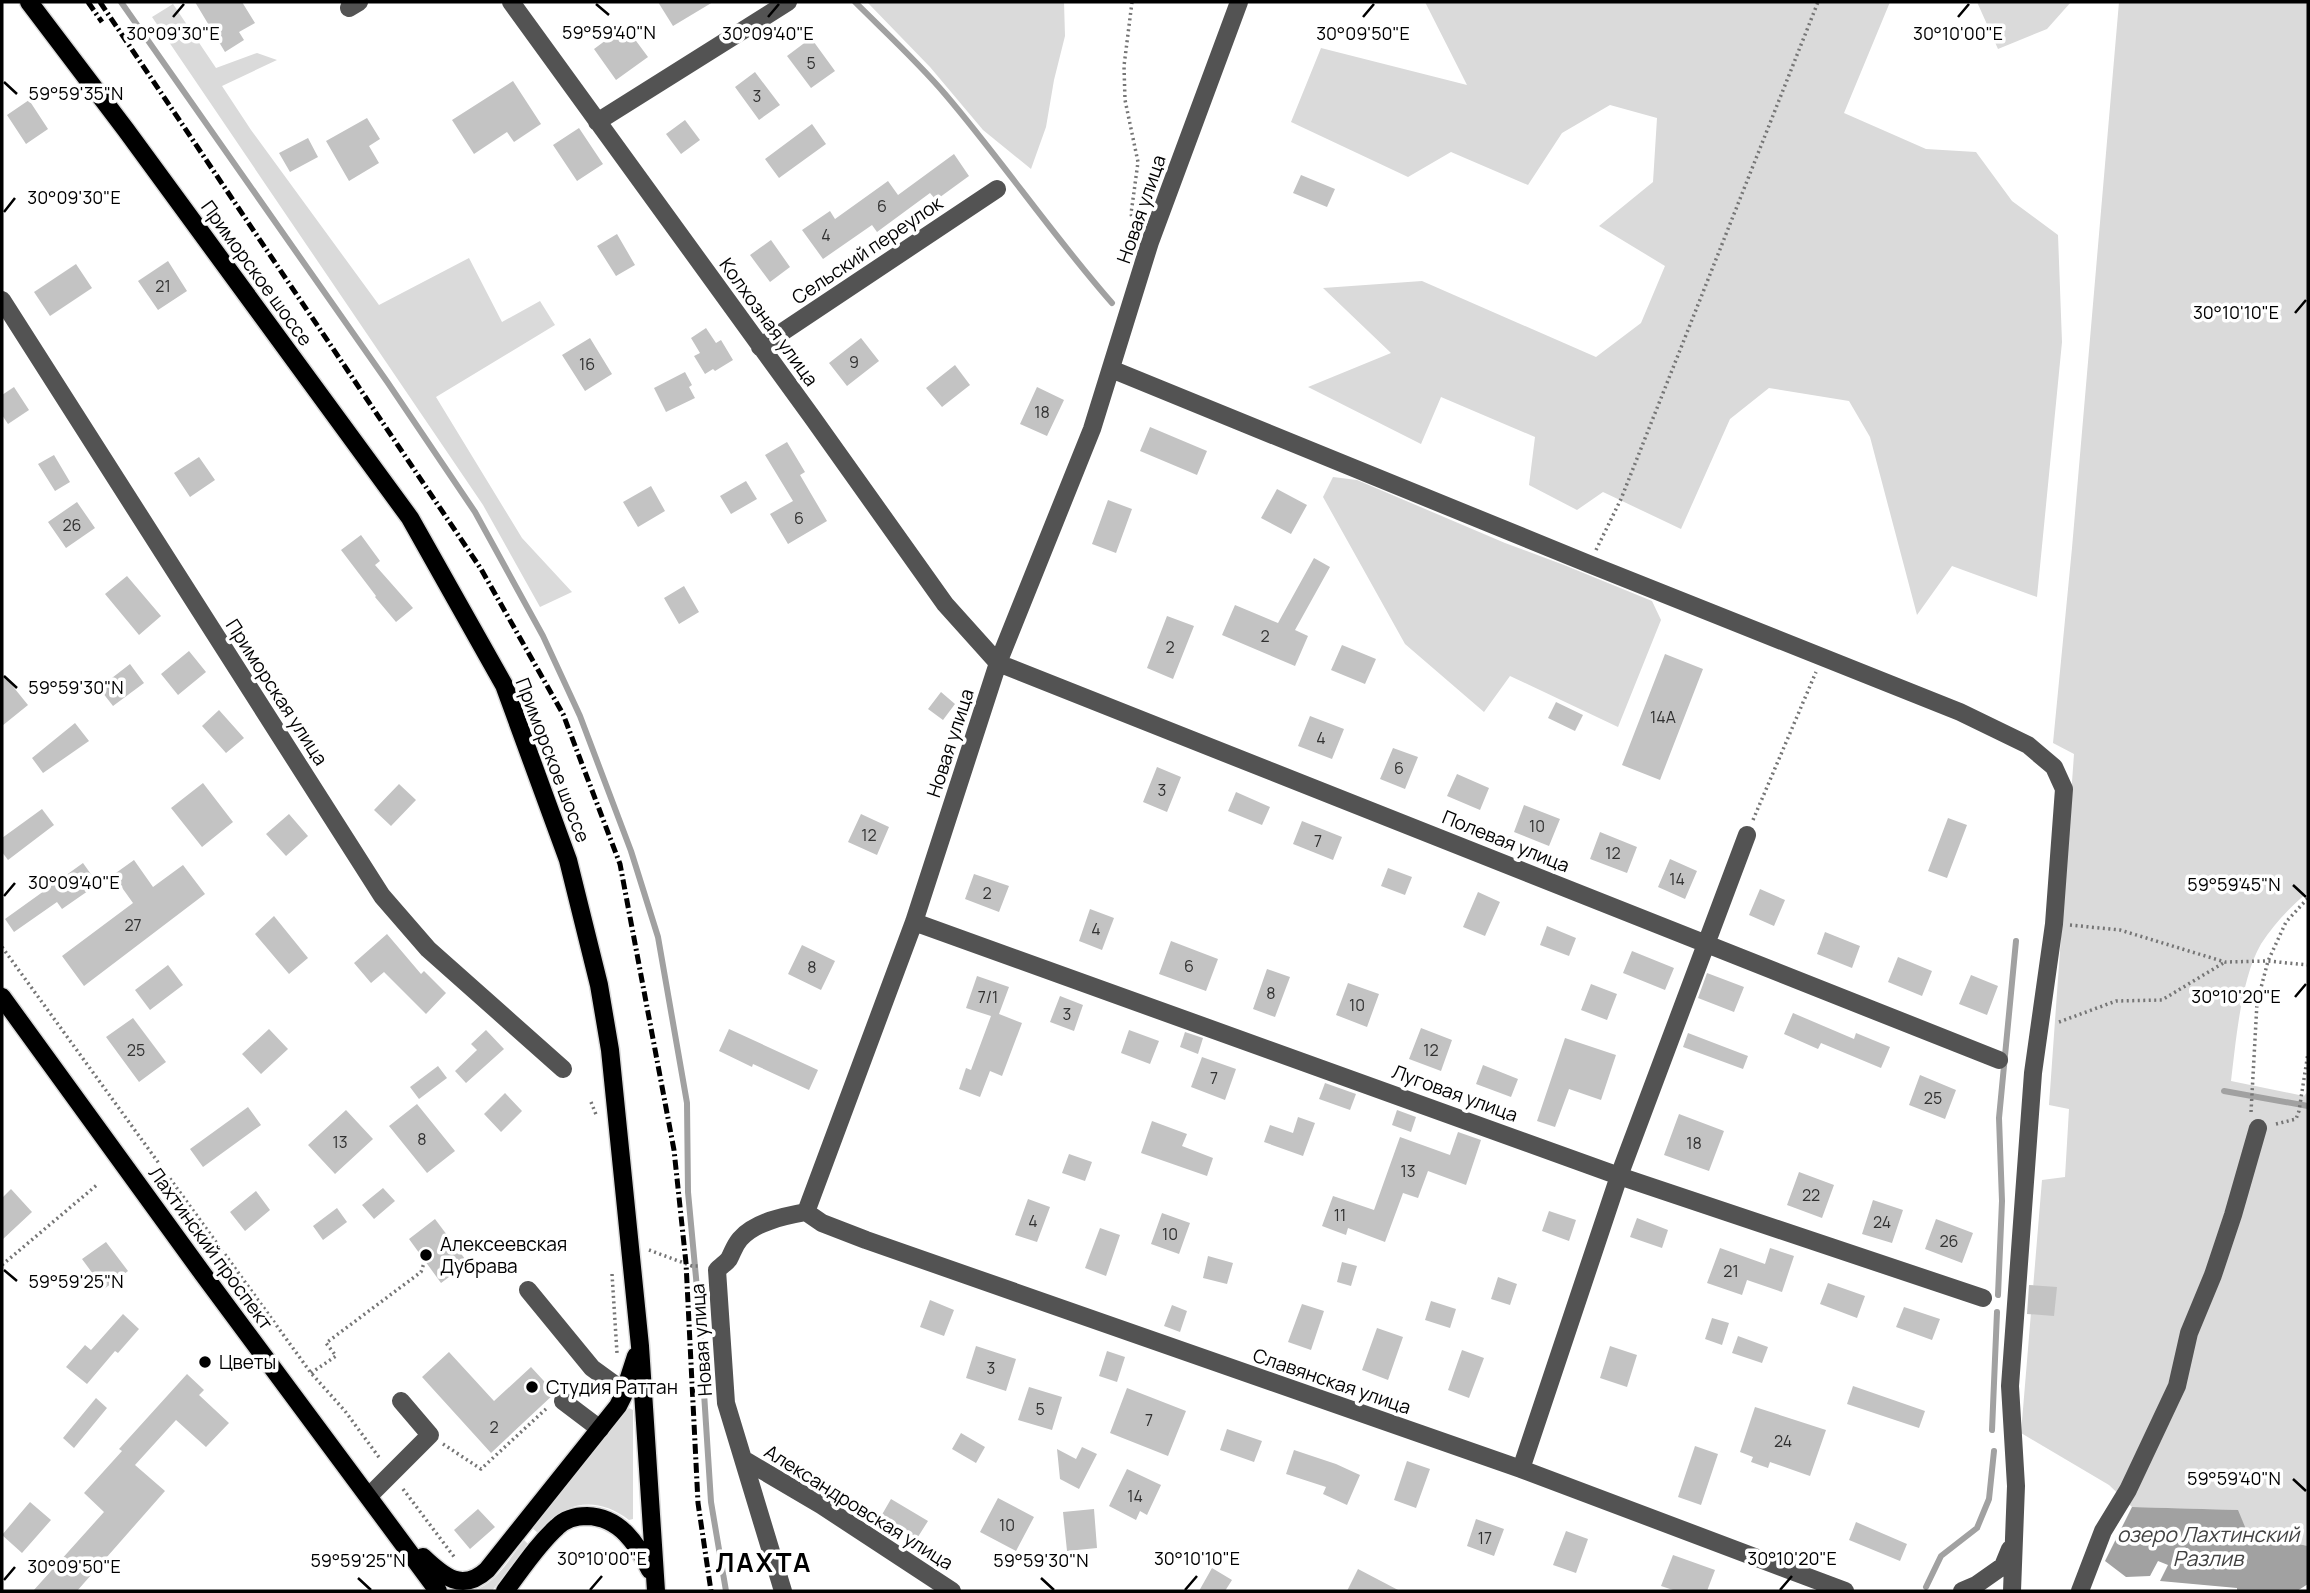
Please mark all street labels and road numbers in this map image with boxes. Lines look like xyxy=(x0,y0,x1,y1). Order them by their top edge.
street label: Новая улица xyxy=(1110,151,1172,267)
street label: Сельский переулок xyxy=(787,190,948,310)
street label: Приморское шоссе xyxy=(195,195,319,351)
street label: Колхозная улица xyxy=(714,253,824,391)
street label: Приморская улица xyxy=(220,614,334,770)
street label: Приморское шоссе xyxy=(510,674,596,846)
street label: Новая улица xyxy=(920,685,980,801)
street label: Полевая улица xyxy=(1438,804,1574,878)
street label: Луговая улица xyxy=(1389,1058,1521,1128)
street label: Лахтинский проспект xyxy=(143,1161,279,1335)
street label: Новая улица xyxy=(684,1283,718,1397)
street label: Славянская улица xyxy=(1250,1342,1414,1420)
street label: Александровская улица xyxy=(760,1438,958,1576)

